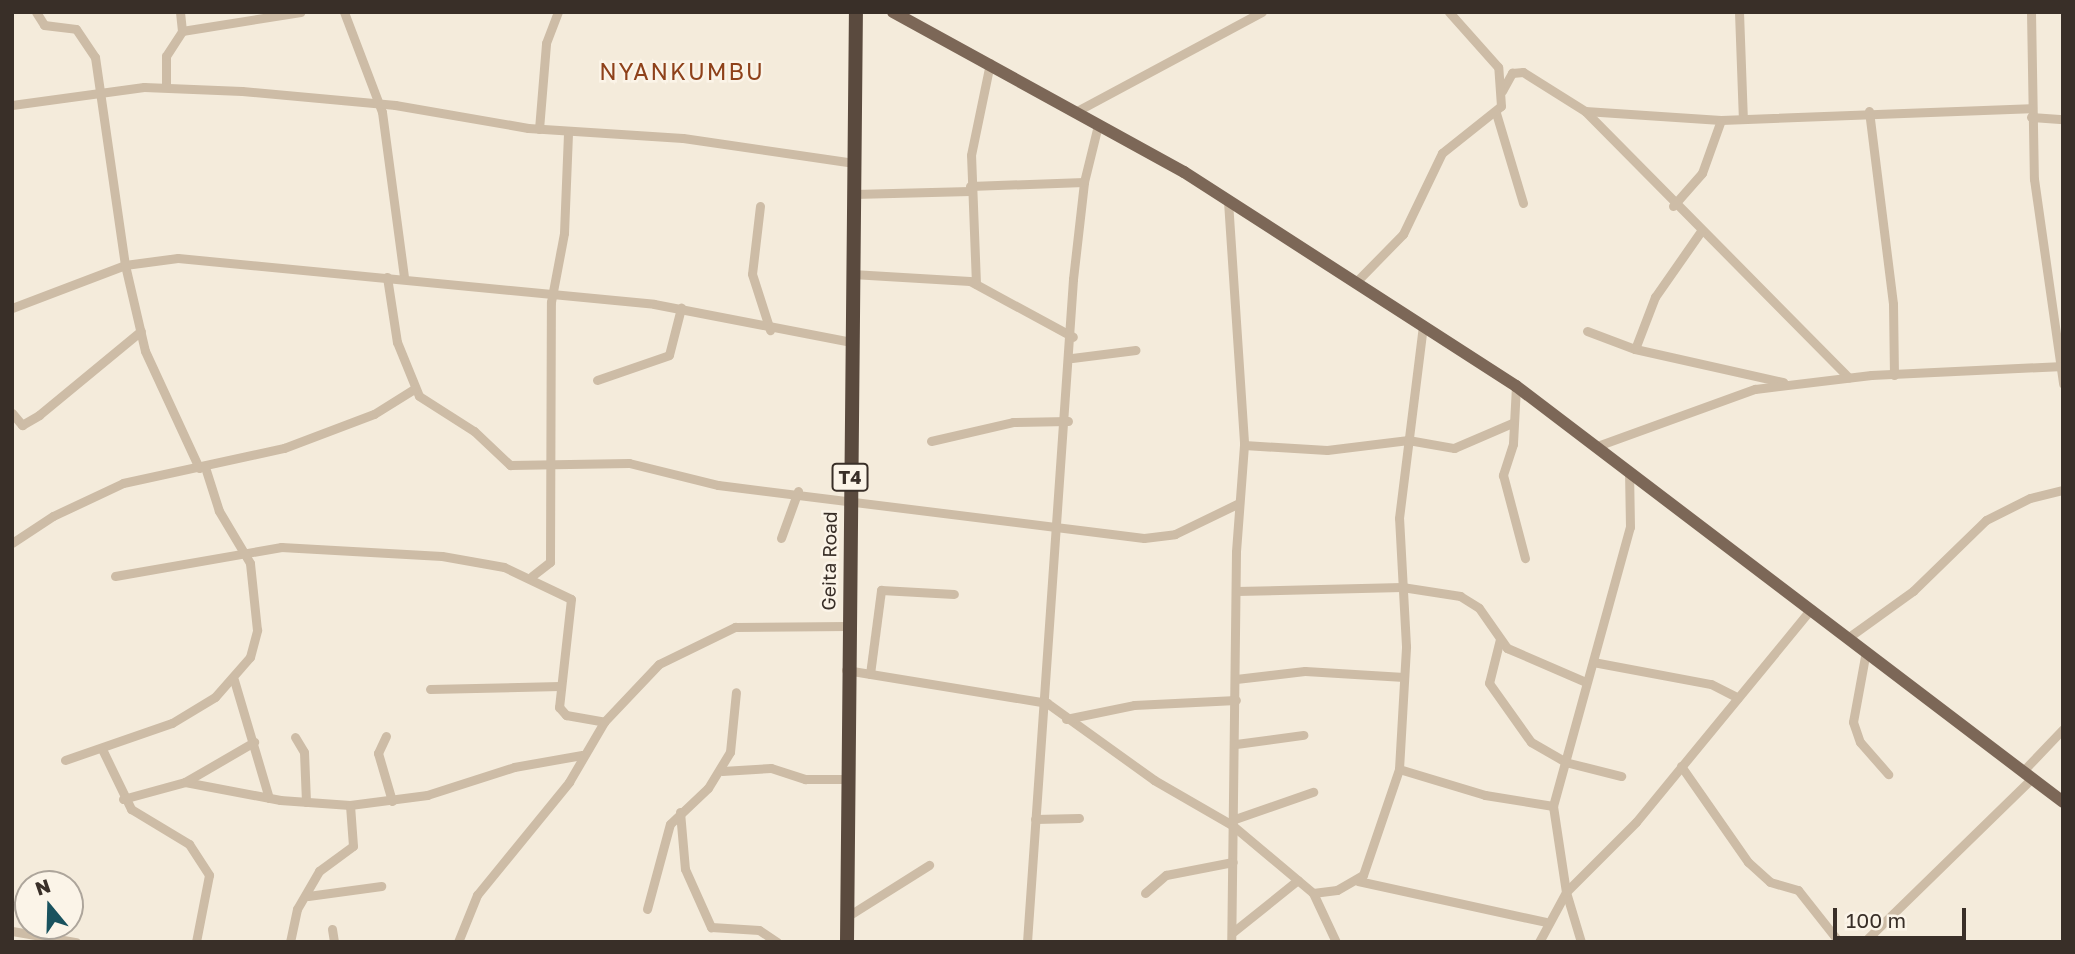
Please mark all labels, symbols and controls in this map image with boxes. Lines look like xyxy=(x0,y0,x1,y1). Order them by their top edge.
district label: NYANKUMBU xyxy=(600,57,764,85)
road number: T4 xyxy=(831,462,869,491)
street label: Geita Road xyxy=(817,511,841,611)
north arrow xyxy=(14,870,84,940)
text: N xyxy=(32,873,53,900)
scale bar xyxy=(1837,894,1970,938)
text: 100 m xyxy=(1846,907,1906,933)

